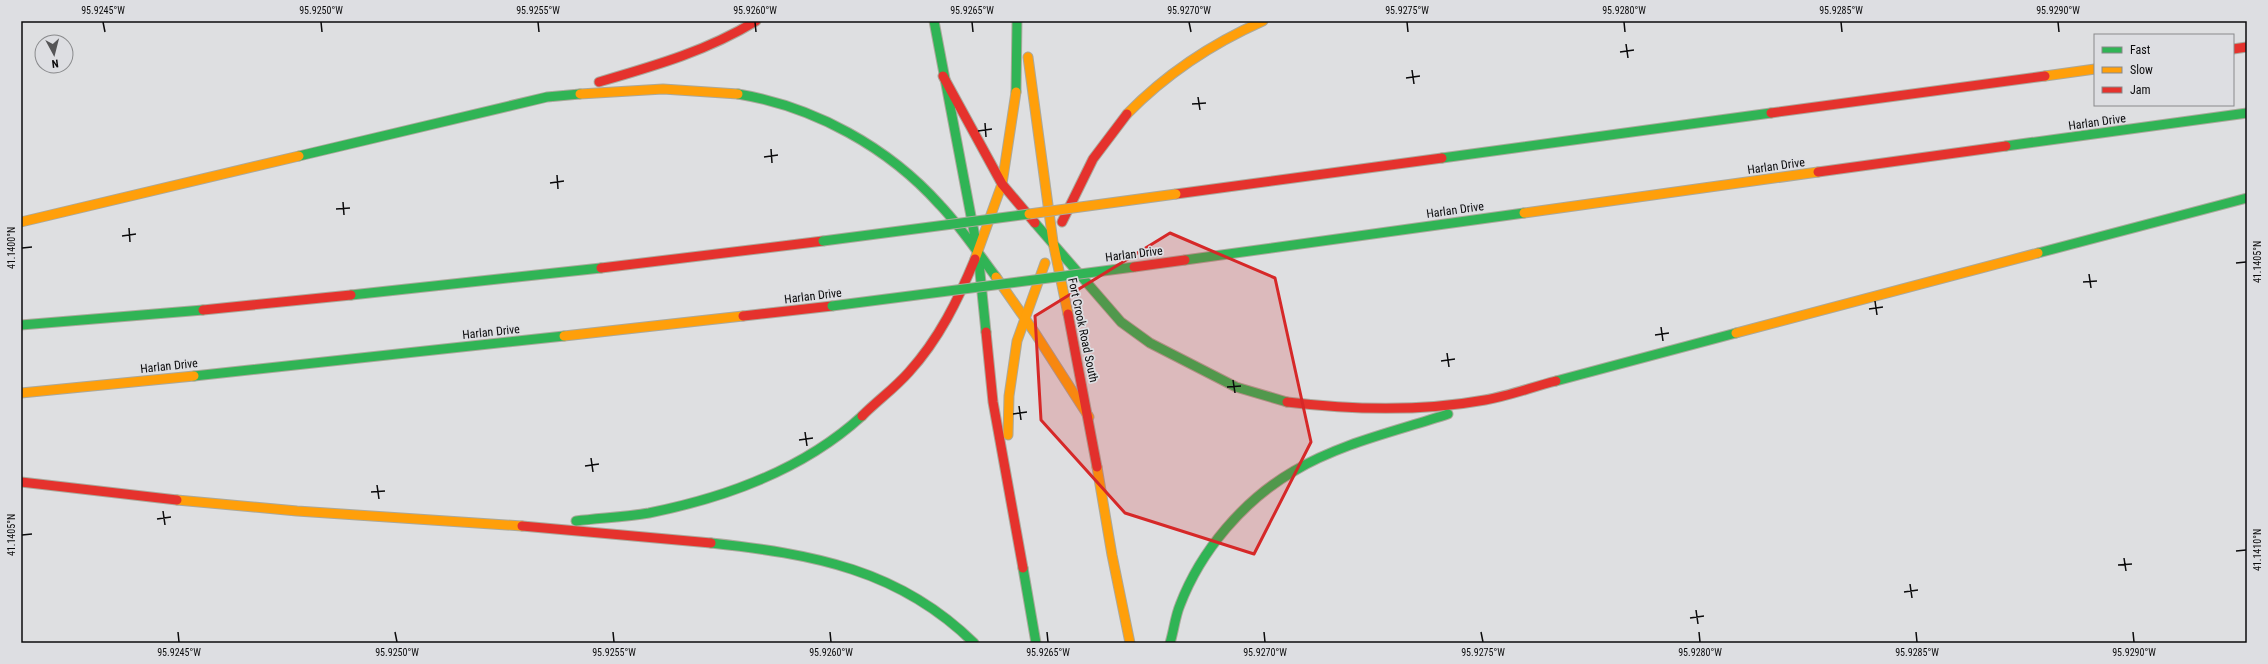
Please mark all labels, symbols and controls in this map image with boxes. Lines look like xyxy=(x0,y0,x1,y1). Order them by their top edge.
text: 95.9245°W xyxy=(81,5,125,16)
text: 95.9250°W xyxy=(299,5,343,16)
text: 95.9255°W xyxy=(516,5,560,16)
text: 95.9260°W xyxy=(733,5,777,16)
text: 95.9265°W xyxy=(950,5,994,16)
text: 95.9270°W xyxy=(1167,5,1211,16)
text: 95.9275°W xyxy=(1385,5,1429,16)
text: 95.9280°W xyxy=(1602,5,1646,16)
text: 95.9285°W xyxy=(1819,5,1863,16)
text: 95.9290°W xyxy=(2036,5,2080,16)
north arrow xyxy=(34,34,74,74)
legend xyxy=(2094,34,2234,106)
text: Fast xyxy=(2130,43,2151,57)
text: N xyxy=(51,57,59,70)
text: Slow xyxy=(2130,63,2153,77)
text: Jam xyxy=(2130,83,2151,97)
street label: Harlan Drive xyxy=(2067,111,2127,133)
street label: Harlan Drive xyxy=(1746,155,1806,177)
street label: Harlan Drive xyxy=(1425,199,1485,221)
text: 41.1400°N xyxy=(6,227,17,269)
text: 41.1405°N xyxy=(2252,241,2263,283)
street label: Harlan Drive xyxy=(1104,243,1164,264)
street label: Fort Crook Road South xyxy=(1065,276,1101,384)
street label: Harlan Drive xyxy=(783,285,843,306)
street label: Harlan Drive xyxy=(461,322,521,342)
street label: Harlan Drive xyxy=(139,356,199,376)
text: 41.1405°N xyxy=(6,514,17,556)
text: 41.1410°N xyxy=(2252,529,2263,571)
text: 95.9245°W xyxy=(157,647,201,658)
text: 95.9250°W xyxy=(375,647,419,658)
text: 95.9255°W xyxy=(592,647,636,658)
text: 95.9260°W xyxy=(809,647,853,658)
text: 95.9265°W xyxy=(1026,647,1070,658)
text: 95.9270°W xyxy=(1243,647,1287,658)
text: 95.9275°W xyxy=(1461,647,1505,658)
text: 95.9280°W xyxy=(1678,647,1722,658)
text: 95.9285°W xyxy=(1895,647,1939,658)
text: 95.9290°W xyxy=(2112,647,2156,658)

